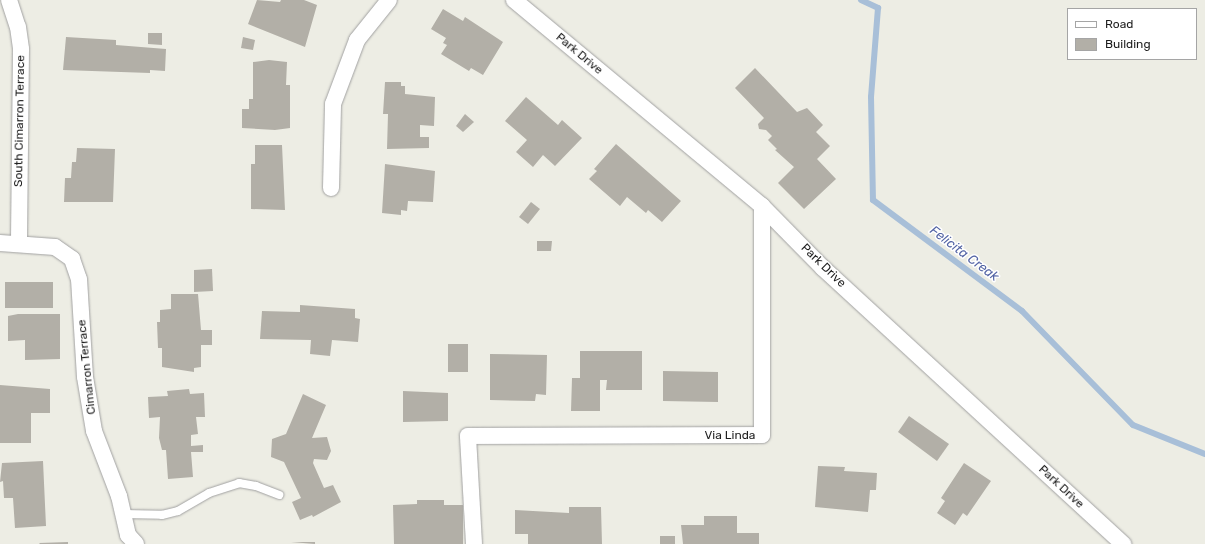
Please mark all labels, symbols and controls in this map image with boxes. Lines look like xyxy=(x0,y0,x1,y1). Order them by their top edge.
legend xyxy=(1067,8,1197,60)
text: Road xyxy=(1105,17,1133,31)
street label: Park Drive xyxy=(553,30,605,78)
text: Building xyxy=(1105,37,1151,51)
street label: South Cimarron Terrace xyxy=(12,55,28,187)
water label: Felicita Creak xyxy=(926,223,1002,285)
street label: Park Drive xyxy=(798,241,848,291)
street label: Cimarron Terrace xyxy=(75,319,99,415)
street label: Via Linda xyxy=(705,429,755,443)
street label: Park Drive xyxy=(1035,462,1087,512)

